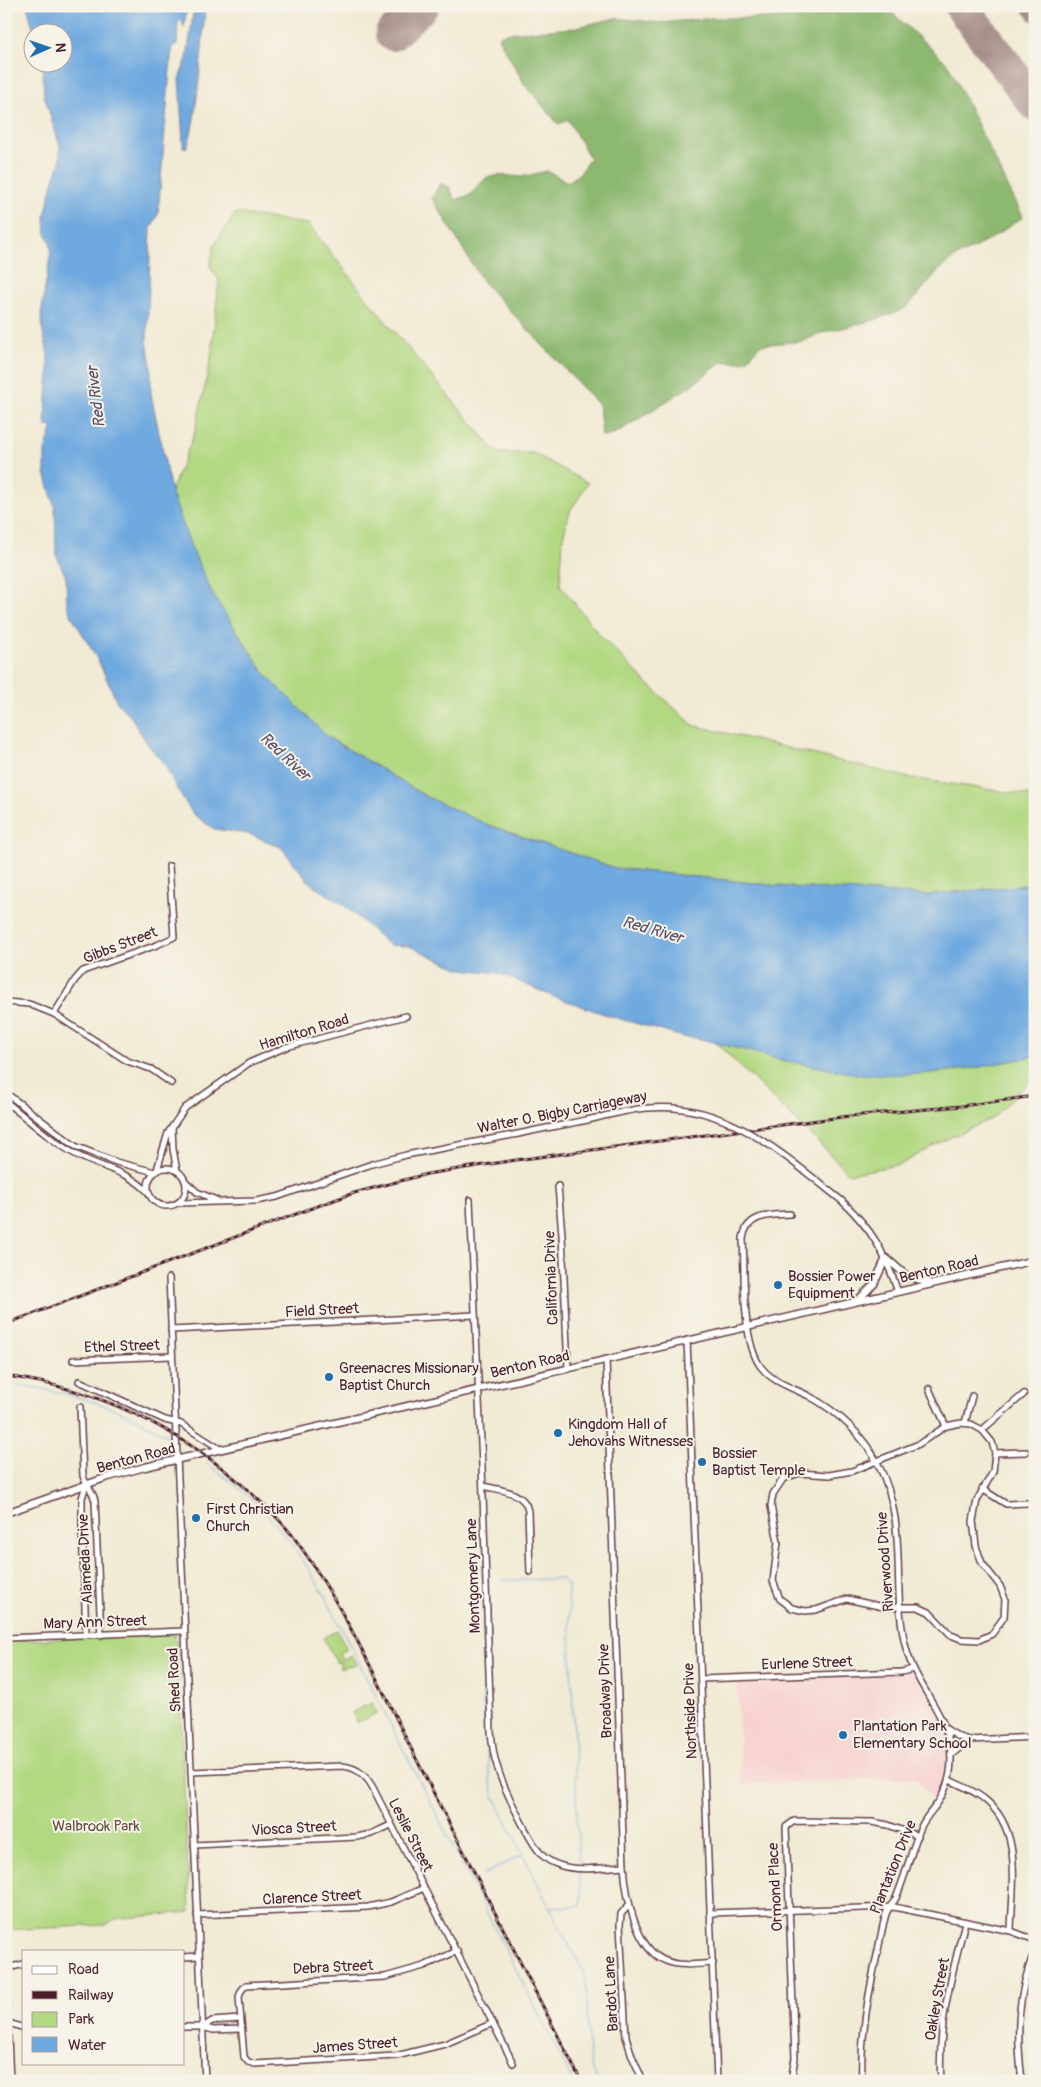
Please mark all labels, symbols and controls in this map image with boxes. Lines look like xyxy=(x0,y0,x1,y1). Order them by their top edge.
north arrow xyxy=(22,22,72,72)
text: N xyxy=(52,43,69,53)
water label: Red River xyxy=(82,363,110,429)
water label: Red River xyxy=(256,728,316,787)
water label: Red River xyxy=(620,912,687,949)
street label: Gibbs Street xyxy=(80,922,161,968)
street label: Hamilton Road xyxy=(257,1010,351,1055)
street label: Walter O. Bigby Carriageway xyxy=(476,1087,649,1138)
street label: California Drive xyxy=(540,1230,563,1326)
street label: Benton Road xyxy=(898,1251,981,1288)
place label: Bossier Power Equipment xyxy=(788,1267,876,1303)
marker: Bossier Power Equipment xyxy=(772,1279,784,1291)
street label: Field Street xyxy=(285,1299,360,1322)
street label: Ethel Street xyxy=(84,1336,161,1357)
street label: Benton Road xyxy=(489,1346,572,1383)
place label: Greenacres Missionary Baptist Church xyxy=(339,1359,479,1395)
marker: Greenacres Missionary Baptist Church xyxy=(323,1371,335,1383)
place label: Kingdom Hall of Jehovahs Witnesses xyxy=(568,1415,694,1451)
marker: Kingdom Hall of Jehovahs Witnesses xyxy=(552,1427,564,1439)
street label: Benton Road xyxy=(95,1439,178,1478)
place label: Bossier Baptist Temple xyxy=(712,1444,806,1480)
marker: Bossier Baptist Temple xyxy=(696,1456,708,1468)
place label: First Christian Church xyxy=(206,1500,294,1536)
street label: Riverwood Drive xyxy=(872,1511,898,1613)
marker: First Christian Church xyxy=(190,1512,202,1524)
street label: Alameda Drive xyxy=(74,1513,97,1605)
street label: Montgomery Lane xyxy=(462,1518,485,1634)
street label: Mary Ann Street xyxy=(43,1611,148,1634)
street label: Broadway Drive xyxy=(594,1643,617,1739)
street label: Shed Road xyxy=(163,1647,186,1713)
street label: Eurlene Street xyxy=(761,1652,854,1675)
street label: Northside Drive xyxy=(679,1662,702,1759)
place label: Plantation Park Elementary School xyxy=(853,1717,972,1753)
marker: Plantation Park Elementary School xyxy=(837,1729,849,1741)
street label: Leslie Street xyxy=(384,1795,438,1876)
park label: Walbrook Park xyxy=(52,1817,141,1836)
street label: Viosca Street xyxy=(251,1817,338,1840)
street label: Plantation Drive xyxy=(866,1817,921,1917)
street label: Ormond Place xyxy=(764,1841,787,1932)
street label: Clarence Street xyxy=(262,1885,363,1910)
legend xyxy=(22,1950,185,2064)
street label: Bardot Lane xyxy=(600,1955,623,2032)
street label: Oakley Street xyxy=(921,1955,954,2042)
street label: Debra Street xyxy=(292,1956,375,1979)
text: Road xyxy=(68,1960,99,1979)
text: Railway xyxy=(68,1986,114,2005)
text: Park xyxy=(68,2010,95,2029)
street label: James Street xyxy=(312,2033,399,2058)
text: Water xyxy=(68,2036,107,2055)

